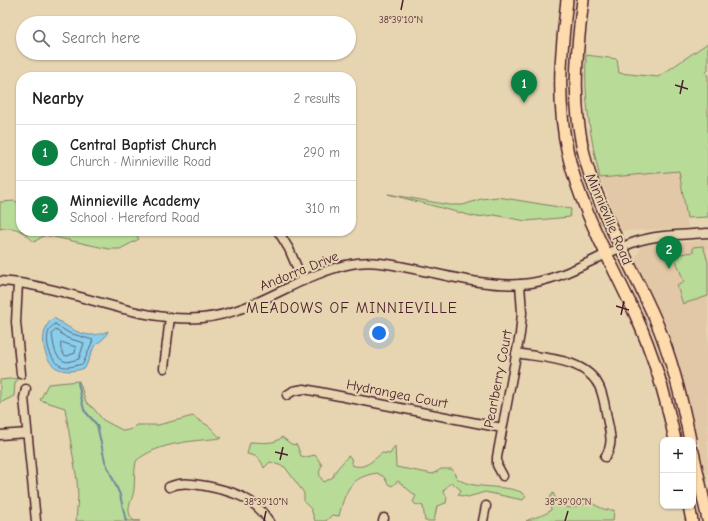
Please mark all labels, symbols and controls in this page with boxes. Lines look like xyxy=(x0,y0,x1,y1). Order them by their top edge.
text: 38°39'10"N xyxy=(379,14,423,26)
search box xyxy=(16,16,356,60)
icon: search xyxy=(30,27,52,49)
text: Search here xyxy=(62,29,140,47)
pin: 1 xyxy=(511,70,537,103)
text: Nearby xyxy=(32,89,83,108)
text: 2 results xyxy=(293,91,340,106)
text: Central Baptist Church xyxy=(70,136,217,154)
text: 1 xyxy=(42,145,48,160)
text: 290 m xyxy=(303,145,340,160)
text: Church · Minnieville Road xyxy=(70,154,211,169)
street label: Minnieville Road xyxy=(582,171,636,267)
text: Minnieville Academy xyxy=(70,192,200,210)
text: 2 xyxy=(42,201,48,216)
text: 310 m xyxy=(305,201,340,216)
text: School · Hereford Road xyxy=(70,210,200,225)
pin: 2 xyxy=(656,236,682,269)
street label: Andorra Drive xyxy=(257,247,341,295)
district label: MEADOWS OF MINNIEVILLE xyxy=(246,299,458,317)
your location xyxy=(369,323,389,343)
street label: Pearlberry Court xyxy=(480,328,516,429)
street label: Hydrangea Court xyxy=(345,376,450,412)
map controls xyxy=(660,437,696,509)
button: + xyxy=(660,437,696,473)
button: − xyxy=(660,473,696,509)
text: 38°39'10"N xyxy=(244,496,288,508)
text: 38°39'00"N xyxy=(545,496,591,508)

